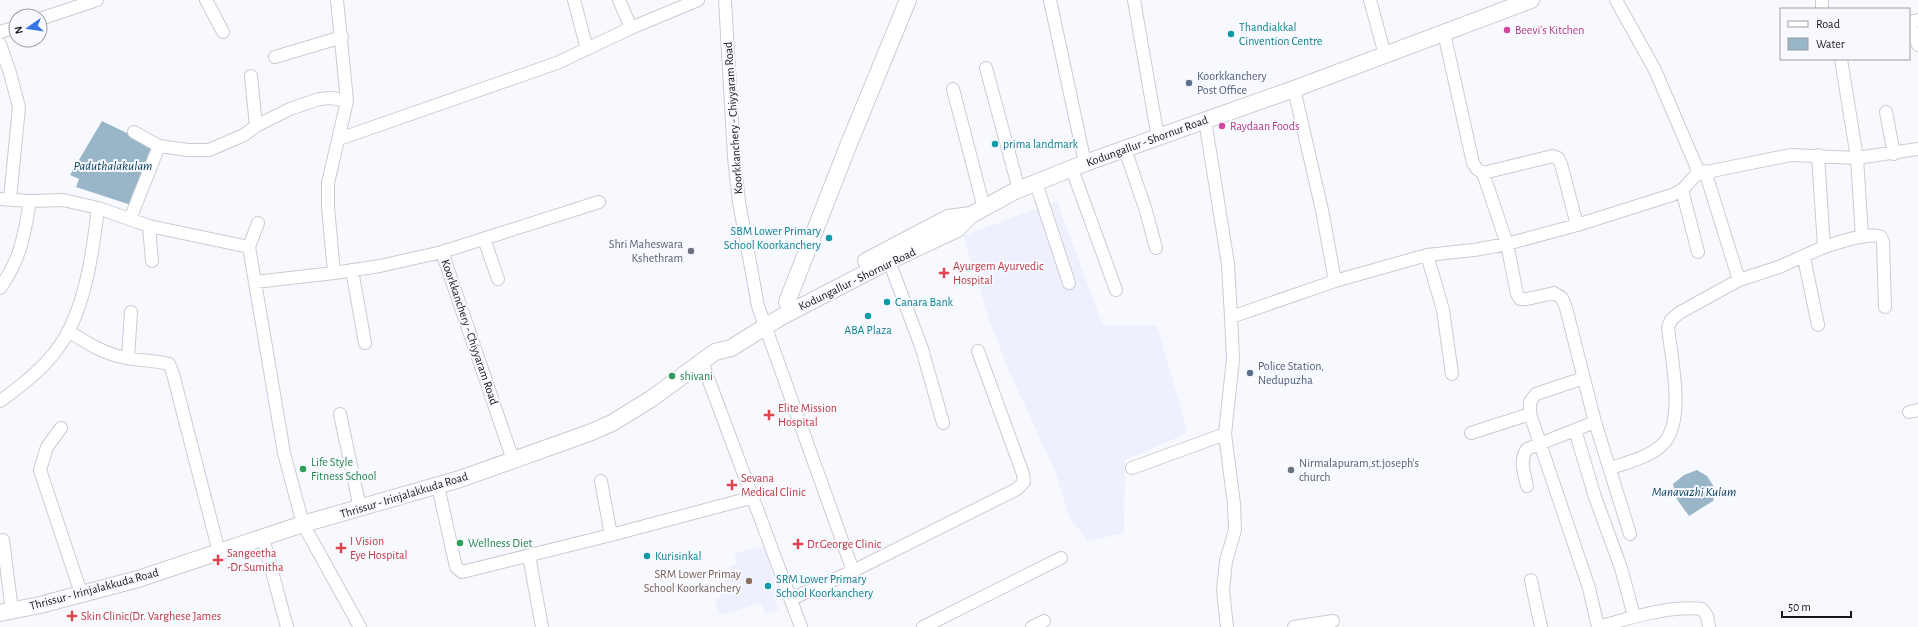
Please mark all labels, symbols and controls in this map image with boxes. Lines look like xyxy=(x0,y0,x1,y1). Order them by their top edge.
north arrow xyxy=(8,8,48,48)
legend xyxy=(1780,8,1910,60)
text: Road xyxy=(1816,18,1840,30)
place label: Thandiakkal Cinvention Centre xyxy=(1239,21,1322,47)
place label: Beevi's Kitchen xyxy=(1515,24,1585,36)
text: N xyxy=(13,25,25,35)
marker: Beevi's Kitchen xyxy=(1502,25,1512,35)
marker: Thandiakkal Cinvention Centre xyxy=(1226,29,1236,39)
text: Water xyxy=(1816,38,1845,50)
street label: Koorkkanchery - Chiyyaram Road xyxy=(722,41,745,195)
place label: Koorkkanchery Post Office xyxy=(1197,70,1267,96)
marker: Koorkkanchery Post Office xyxy=(1184,78,1194,88)
street label: Kodungallur - Shornur Road xyxy=(1085,113,1209,169)
place label: Raydaan Foods xyxy=(1230,120,1299,133)
marker: Raydaan Foods xyxy=(1217,121,1227,131)
place label: prima landmark xyxy=(1003,138,1079,150)
marker: prima landmark xyxy=(990,139,1000,149)
water label: Paduthalakulam xyxy=(74,160,152,173)
place label: SBM Lower Primary School Koorkanchery xyxy=(724,225,821,252)
marker: SBM Lower Primary School Koorkanchery xyxy=(824,233,834,243)
place label: Shri Maheswara Kshethram xyxy=(609,238,683,264)
street label: Kodungallur - Shornur Road xyxy=(797,245,917,313)
marker: Shri Maheswara Kshethram xyxy=(686,246,696,256)
street label: Koorkkanchery - Chiyyaram Road xyxy=(439,258,501,407)
place label: Ayurgem Ayurvedic Hospital xyxy=(953,260,1044,286)
marker: Ayurgem Ayurvedic Hospital xyxy=(938,267,950,279)
place label: Canara Bank xyxy=(895,296,954,308)
marker: Canara Bank xyxy=(882,297,892,307)
marker: ABA Plaza xyxy=(863,311,873,321)
place label: ABA Plaza xyxy=(844,324,892,336)
place label: Police Station, Nedupuzha xyxy=(1258,360,1324,386)
marker: Police Station, Nedupuzha xyxy=(1245,368,1255,378)
place label: shivani xyxy=(680,370,713,382)
marker: shivani xyxy=(667,371,677,381)
place label: Elite Mission Hospital xyxy=(778,402,837,428)
marker: Elite Mission Hospital xyxy=(763,409,775,421)
place label: Life Style Fitness School xyxy=(311,456,377,482)
place label: Nirmalapuram,st.joseph's church xyxy=(1299,457,1419,483)
marker: Life Style Fitness School xyxy=(298,464,308,474)
marker: Nirmalapuram,st.joseph's church xyxy=(1286,465,1296,475)
street label: Thrissur - Irinjalakkuda Road xyxy=(339,470,470,521)
place label: Sevana Medical Clinic xyxy=(741,472,806,498)
marker: Sevana Medical Clinic xyxy=(726,479,738,491)
water label: Manavazhi Kulam xyxy=(1652,486,1736,499)
place label: I Vision Eye Hospital xyxy=(350,535,408,562)
place label: Wellness Diet xyxy=(468,537,532,549)
marker: Wellness Diet xyxy=(455,538,465,548)
marker: Dr.George Clinic xyxy=(792,538,804,550)
place label: Dr.George Clinic xyxy=(807,538,882,550)
marker: I Vision Eye Hospital xyxy=(335,542,347,554)
place label: Sangeetha -Dr.Sumitha xyxy=(227,547,284,573)
place label: Kurisinkal xyxy=(655,550,701,562)
marker: Kurisinkal xyxy=(642,551,652,561)
marker: Sangeetha -Dr.Sumitha xyxy=(212,554,224,566)
street label: Thrissur - Irinjalakkuda Road xyxy=(28,566,160,613)
place label: SRM Lower Primay School Koorkanchery xyxy=(644,568,741,595)
place label: SRM Lower Primary School Koorkanchery xyxy=(776,573,873,600)
marker: SRM Lower Primay School Koorkanchery xyxy=(744,576,754,586)
marker: SRM Lower Primary School Koorkanchery xyxy=(763,581,773,591)
scale bar xyxy=(1782,593,1851,619)
text: 50 m xyxy=(1788,601,1811,613)
marker: Skin Clinic(Dr. Varghese James xyxy=(66,610,78,622)
place label: Skin Clinic(Dr. Varghese James xyxy=(81,610,221,622)

